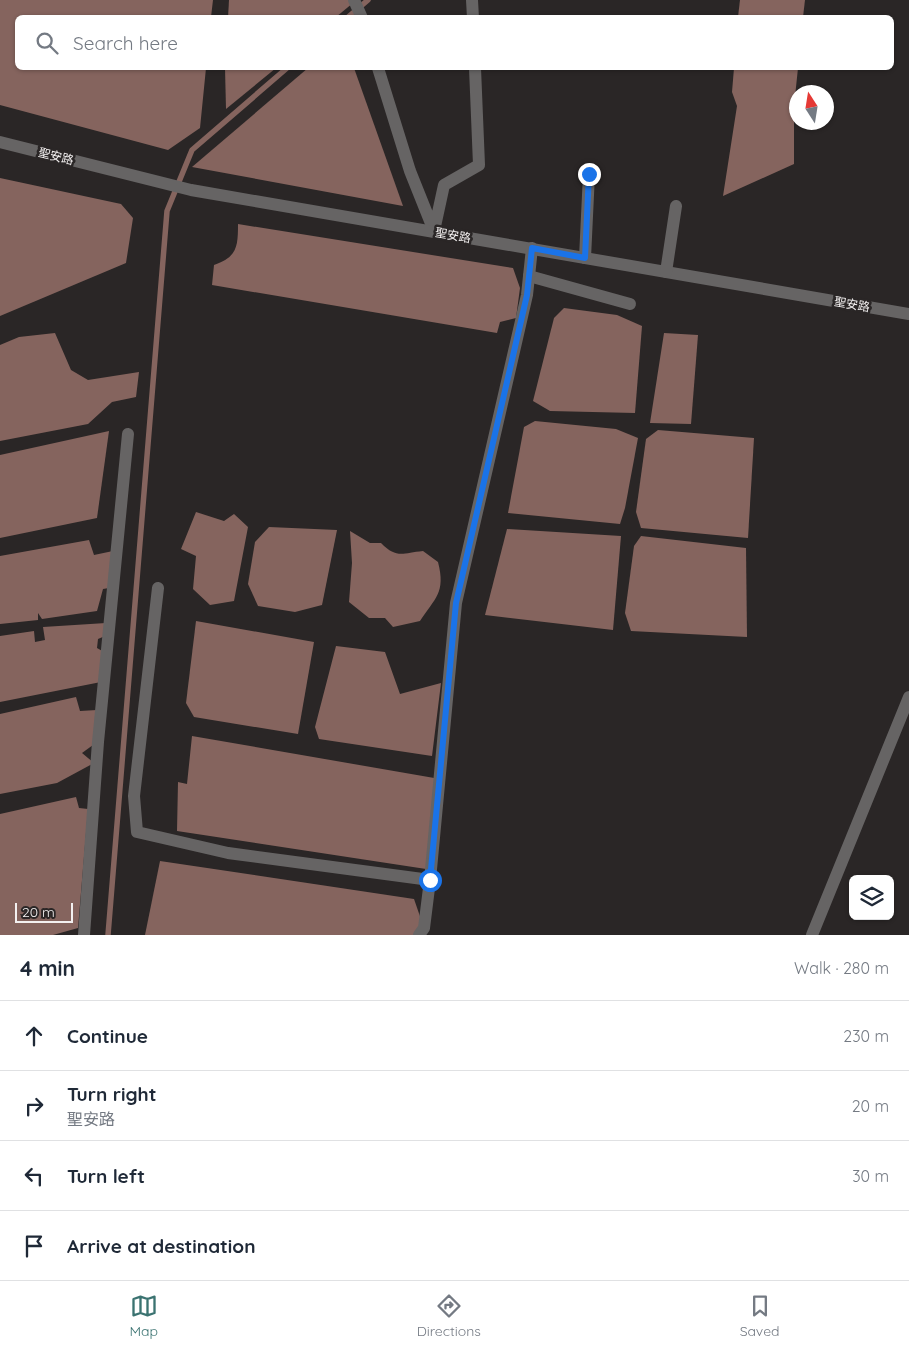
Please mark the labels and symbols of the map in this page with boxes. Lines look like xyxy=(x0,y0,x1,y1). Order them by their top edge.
north arrow xyxy=(789,85,834,130)
street label: 聖安路 xyxy=(37,144,75,168)
route end xyxy=(578,163,601,186)
street label: 聖安路 xyxy=(434,224,472,246)
street label: 聖安路 xyxy=(833,293,871,315)
route start xyxy=(419,869,442,892)
scale bar xyxy=(15,900,72,923)

